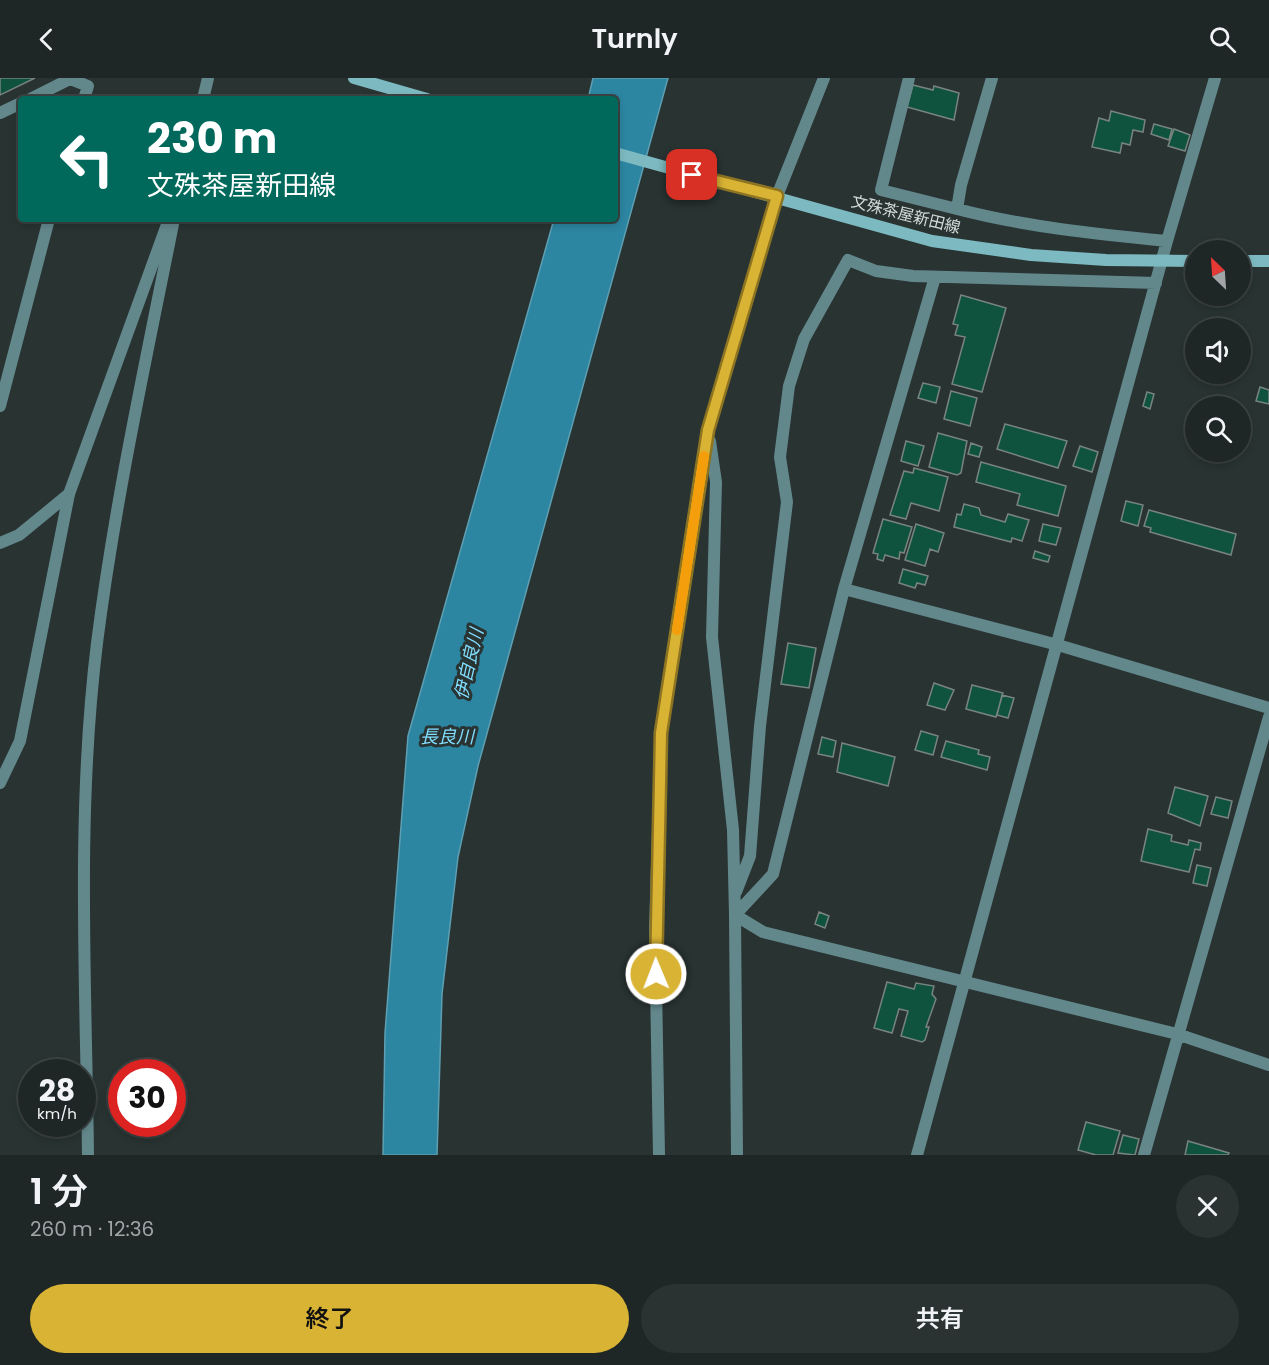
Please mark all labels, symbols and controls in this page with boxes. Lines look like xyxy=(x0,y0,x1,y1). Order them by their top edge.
text: Turnly xyxy=(591,20,678,57)
icon: back xyxy=(30,23,63,56)
icon: search xyxy=(1206,23,1239,56)
text: 230 m xyxy=(147,109,277,168)
icon: left xyxy=(48,120,126,198)
pin xyxy=(666,149,717,200)
icon: arrive xyxy=(675,158,708,191)
text: 文殊茶屋新田線 xyxy=(147,167,336,204)
street label: 文殊茶屋新田線 xyxy=(849,190,963,239)
north arrow xyxy=(1185,240,1251,306)
map controls xyxy=(1185,240,1251,462)
button: sound xyxy=(1185,318,1251,384)
button: search xyxy=(1185,396,1251,462)
water label: 伊自良川 xyxy=(448,624,489,702)
water label: 長良川 xyxy=(420,724,476,749)
position arrow xyxy=(624,942,688,1006)
speed limit sign: 30 xyxy=(108,1059,186,1137)
text: 28 xyxy=(39,1069,75,1112)
text: km/h xyxy=(37,1103,77,1124)
text: 1 分 xyxy=(30,1166,88,1217)
button: close xyxy=(1176,1175,1239,1238)
text: 260 m · 12:36 xyxy=(30,1215,154,1243)
button: 終了 xyxy=(30,1284,629,1353)
button: 共有 xyxy=(641,1284,1239,1353)

